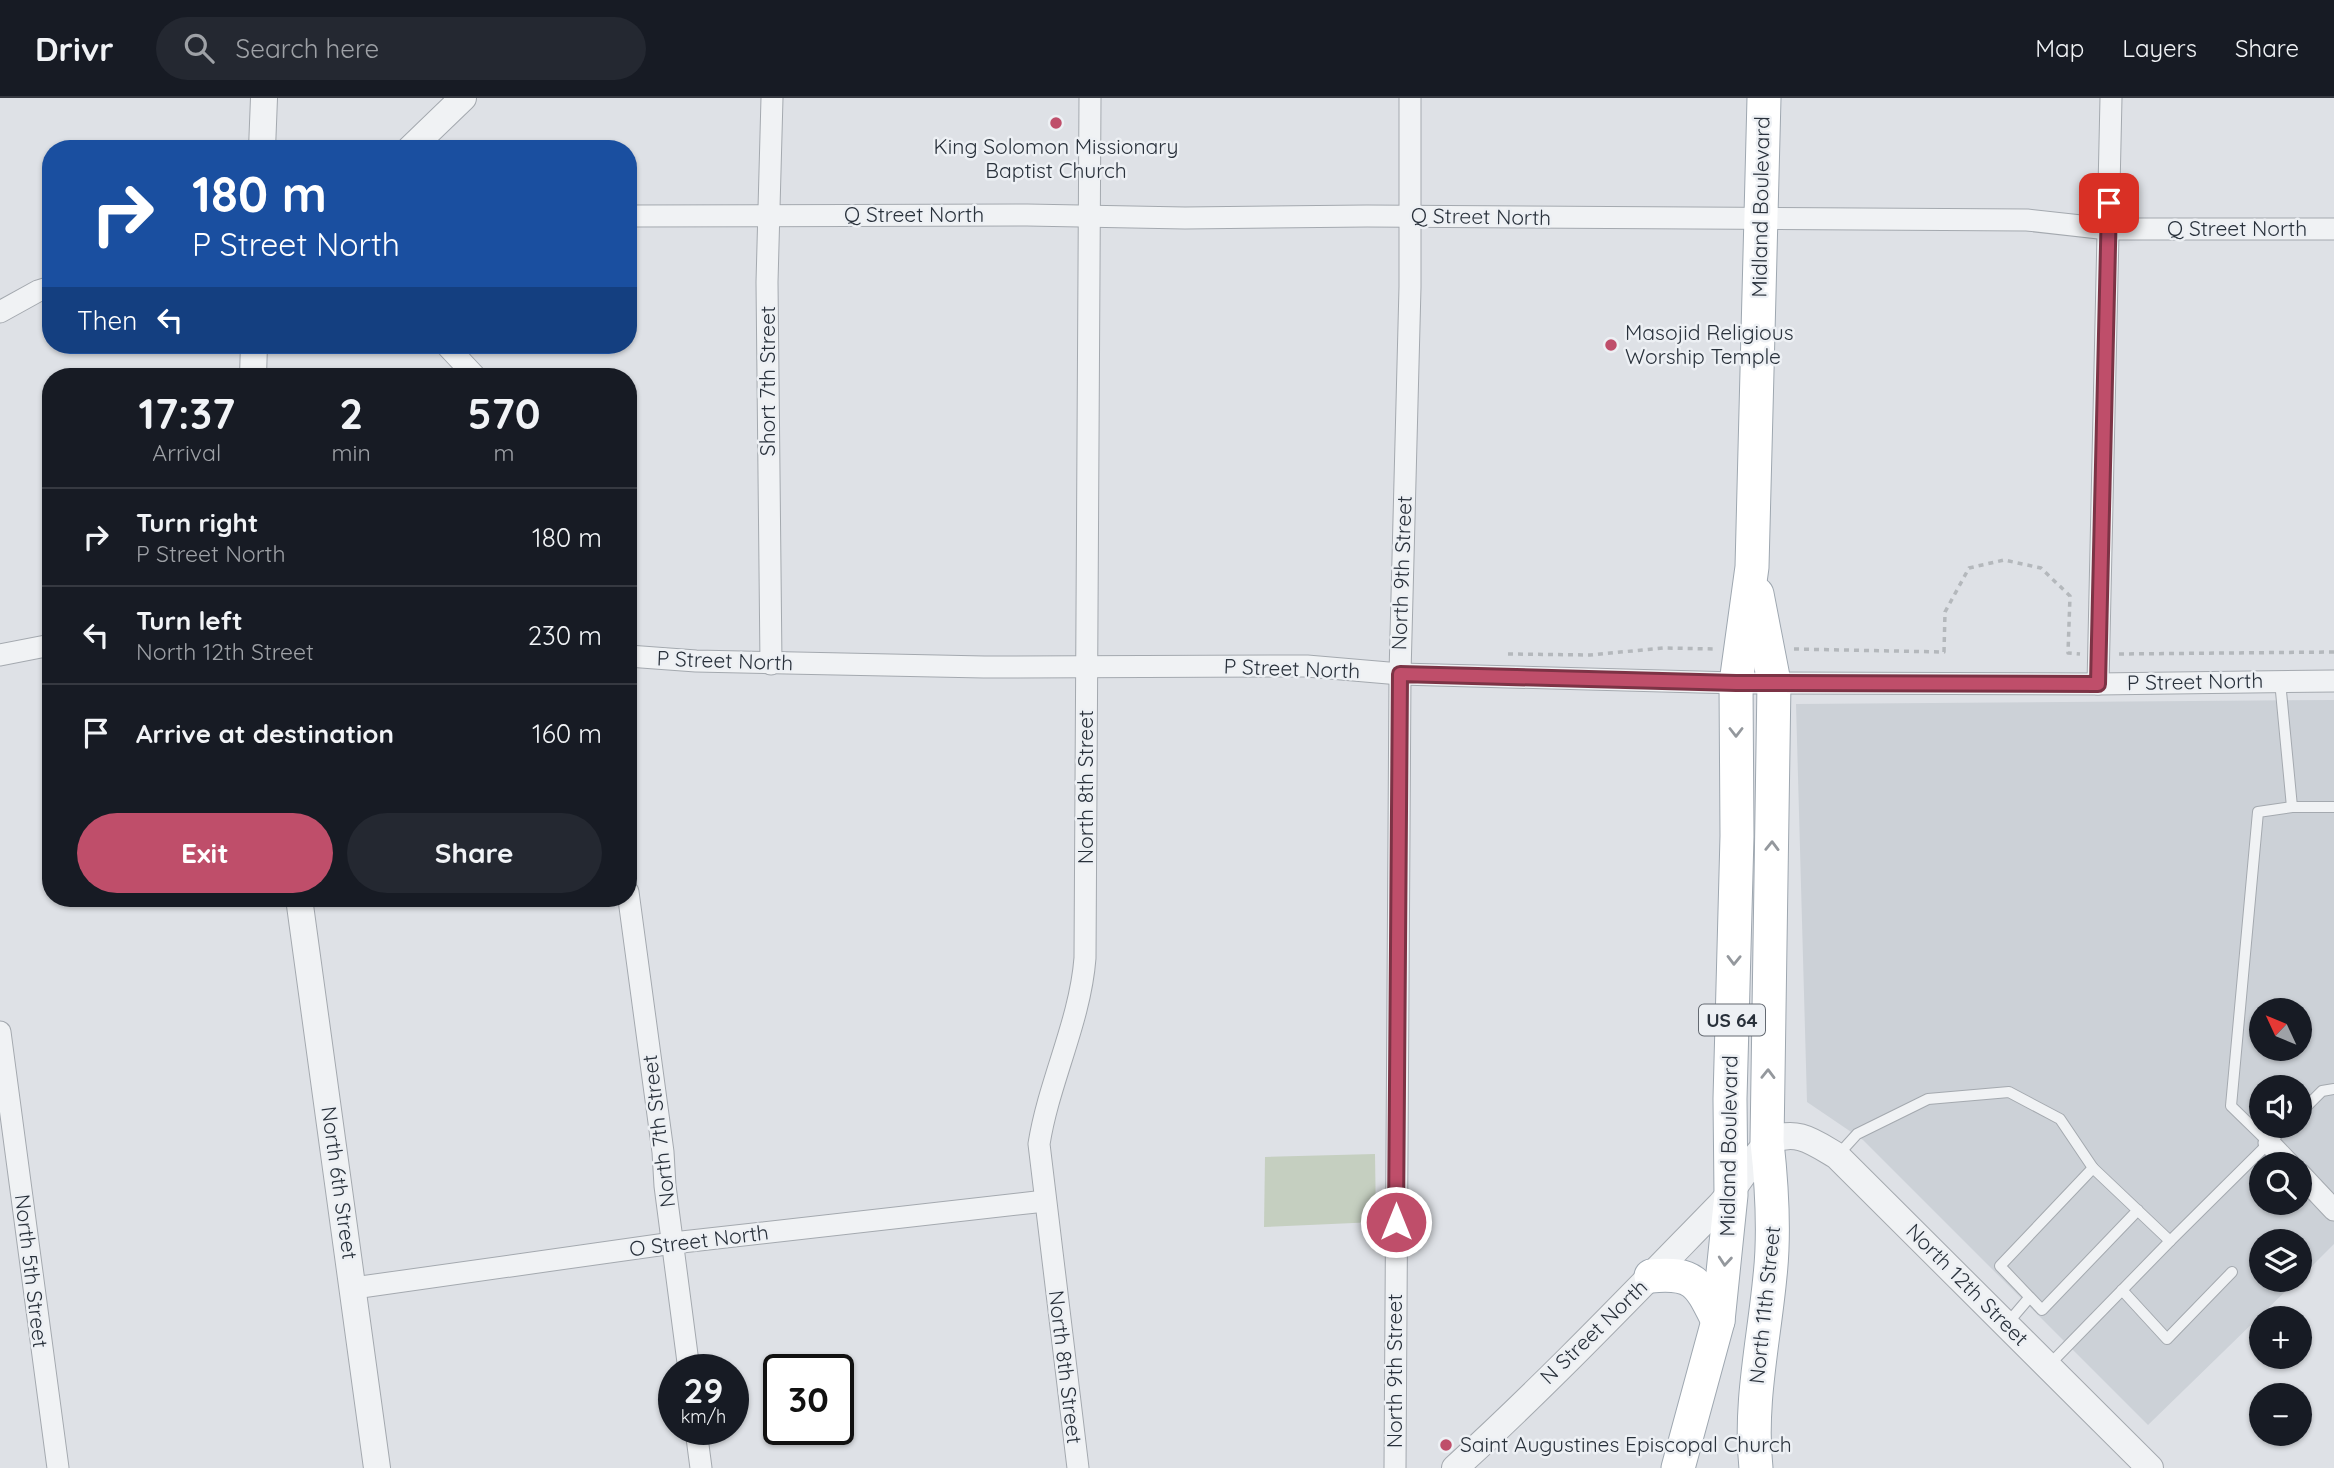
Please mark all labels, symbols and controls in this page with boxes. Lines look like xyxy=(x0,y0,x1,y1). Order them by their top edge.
search box xyxy=(156,17,646,80)
text: Drivr xyxy=(35,28,114,69)
icon: search xyxy=(180,29,218,67)
text: Search here xyxy=(236,32,379,65)
text: Map xyxy=(2035,33,2084,63)
text: Layers xyxy=(2122,33,2197,63)
text: Share xyxy=(2235,33,2299,63)
marker: King Solomon Missionary Baptist Church xyxy=(1048,115,1064,131)
street label: Midland Boulevard xyxy=(1745,116,1775,298)
place label: King Solomon Missionary Baptist Church xyxy=(934,133,1178,183)
text: 180 m xyxy=(192,163,327,224)
icon: right xyxy=(77,168,168,259)
pin xyxy=(2079,173,2139,233)
icon: arrive xyxy=(2090,184,2128,222)
street label: Q Street North xyxy=(844,201,984,227)
street label: Q Street North xyxy=(1411,202,1551,230)
street label: Q Street North xyxy=(2167,215,2307,241)
text: P Street North xyxy=(192,224,400,264)
icon: left xyxy=(151,301,189,339)
text: Then xyxy=(77,304,137,337)
street label: Short 7th Street xyxy=(754,306,780,456)
place label: Masojid Religious Worship Temple xyxy=(1625,319,1793,369)
marker: Masojid Religious Worship Temple xyxy=(1603,337,1619,353)
text: 17:37 xyxy=(139,387,235,440)
text: 2 xyxy=(339,387,363,440)
text: 570 xyxy=(467,387,540,440)
text: Arrival xyxy=(152,438,221,467)
text: min xyxy=(332,438,371,467)
text: m xyxy=(493,438,514,467)
street label: North 9th Street xyxy=(1385,495,1417,651)
text: Turn right xyxy=(136,506,258,539)
icon: right xyxy=(77,518,115,556)
text: 180 m xyxy=(532,521,602,554)
text: P Street North xyxy=(136,539,285,568)
text: Turn left xyxy=(136,604,243,637)
icon: left xyxy=(77,616,115,654)
text: 230 m xyxy=(528,619,602,652)
text: North 12th Street xyxy=(136,637,314,666)
street label: P Street North xyxy=(656,645,794,675)
street label: P Street North xyxy=(1223,653,1361,683)
street label: P Street North xyxy=(2127,667,2263,695)
street label: North 8th Street xyxy=(1072,710,1098,864)
icon: arrive xyxy=(77,714,115,752)
text: Arrive at destination xyxy=(136,717,394,750)
text: 160 m xyxy=(532,717,602,750)
one-way arrow xyxy=(1728,728,1744,738)
button: Exit xyxy=(77,813,333,893)
button: Share xyxy=(347,813,602,893)
one-way arrow xyxy=(1764,841,1779,852)
one-way arrow xyxy=(1726,955,1741,966)
north arrow xyxy=(2249,998,2312,1060)
map controls xyxy=(2249,998,2312,1446)
road number: US 64 xyxy=(1699,1004,1765,1036)
street label: North 7th Street xyxy=(636,1053,680,1209)
street label: Midland Boulevard xyxy=(1713,1055,1743,1237)
one-way arrow xyxy=(1761,1068,1776,1079)
button: sound xyxy=(2249,1075,2312,1138)
street label: North 6th Street xyxy=(316,1105,364,1261)
button: search xyxy=(2249,1152,2312,1215)
position arrow xyxy=(1359,1185,1433,1259)
street label: North 5th Street xyxy=(10,1193,54,1349)
street label: North 12th Street xyxy=(1901,1218,2034,1351)
street label: O Street North xyxy=(628,1219,770,1261)
street label: North 11th Street xyxy=(1743,1225,1785,1385)
button: layers xyxy=(2249,1229,2312,1292)
one-way arrow xyxy=(1718,1255,1733,1266)
street label: N Street North xyxy=(1534,1274,1652,1389)
street label: North 8th Street xyxy=(1044,1289,1088,1445)
street label: North 9th Street xyxy=(1381,1294,1407,1448)
button: + xyxy=(2249,1306,2312,1369)
speed limit sign: 30 xyxy=(763,1354,854,1445)
text: 29 xyxy=(684,1368,723,1412)
button: − xyxy=(2249,1383,2312,1446)
text: km/h xyxy=(681,1405,726,1428)
place label: Saint Augustines Episcopal Church xyxy=(1460,1431,1792,1457)
marker: Saint Augustines Episcopal Church xyxy=(1438,1437,1454,1453)

